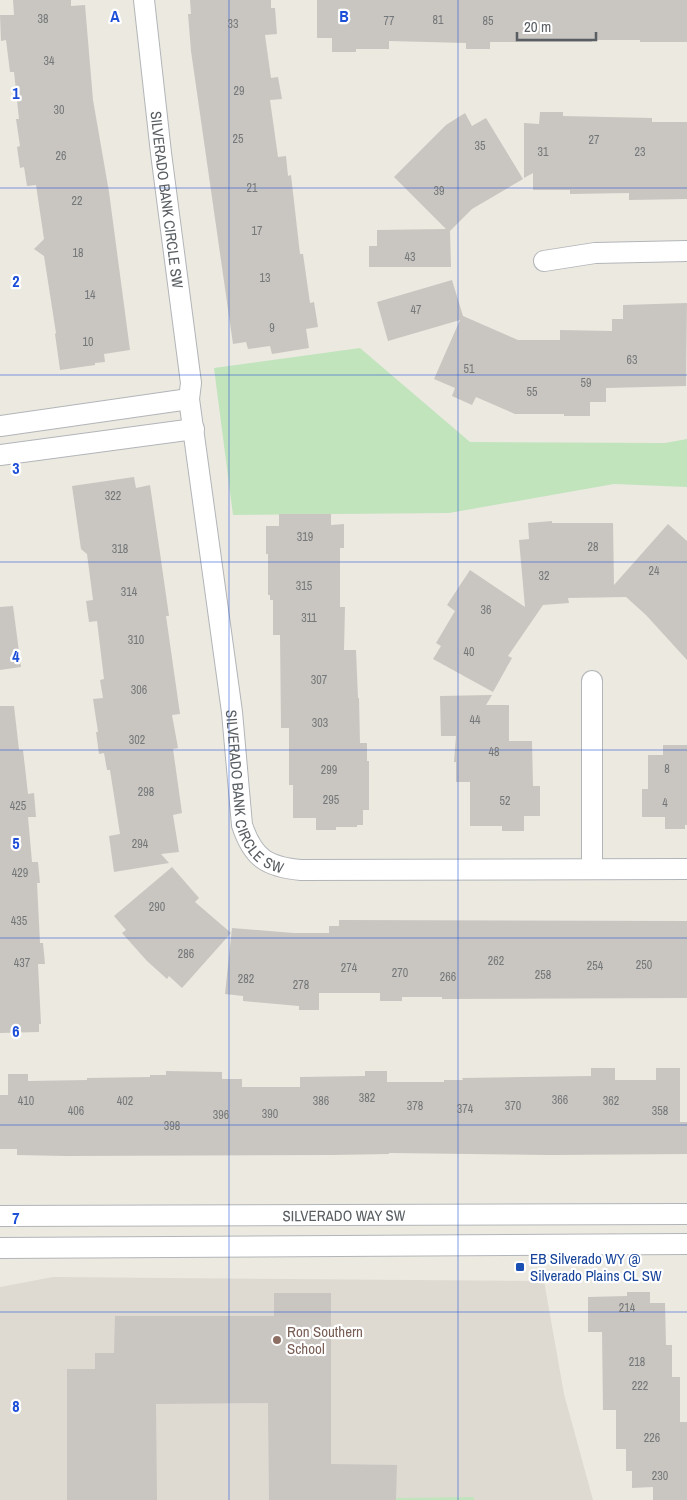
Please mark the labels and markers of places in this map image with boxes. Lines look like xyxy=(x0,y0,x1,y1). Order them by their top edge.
place label: EB Silverado WY @ Silverado Plains CL SW xyxy=(530,1248,662,1286)
marker: EB Silverado WY @ Silverado Plains CL SW xyxy=(514,1261,526,1273)
place label: Ron Southern School xyxy=(287,1321,363,1359)
marker: Ron Southern School xyxy=(271,1334,283,1346)

